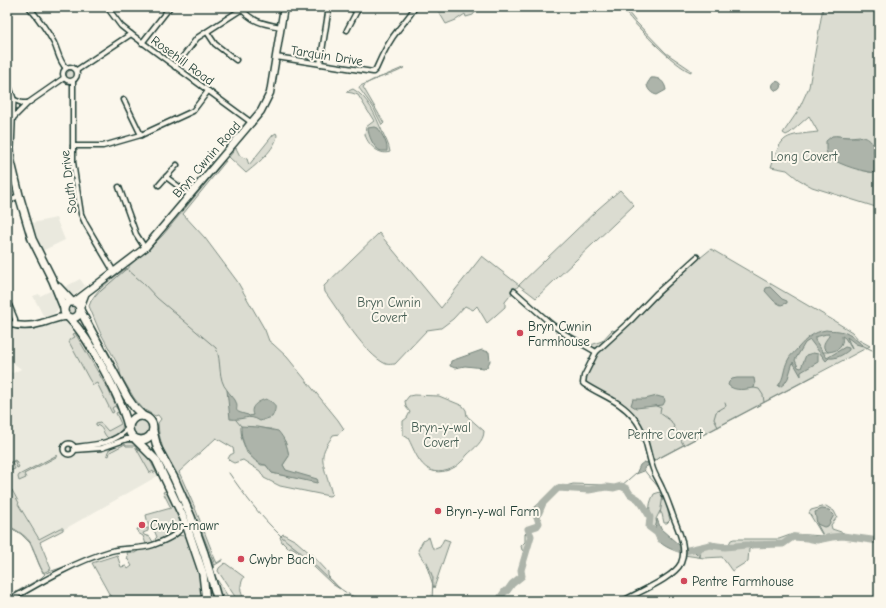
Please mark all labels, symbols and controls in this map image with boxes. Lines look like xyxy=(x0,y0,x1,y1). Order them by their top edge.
street label: Rosehill Road xyxy=(148,33,217,88)
street label: Tarquin Drive xyxy=(290,42,365,69)
street label: Bryn Cwnin Road xyxy=(169,118,244,200)
street label: South Drive xyxy=(57,149,80,214)
park label: Long Covert xyxy=(771,149,839,164)
park label: Bryn Cwnin Covert xyxy=(357,295,421,325)
place label: Bryn Cwnin Farmhouse xyxy=(528,319,592,349)
marker: Bryn Cwnin Farmhouse xyxy=(515,328,525,338)
park label: Bryn-y-wal Covert xyxy=(411,420,471,450)
park label: Pentre Covert xyxy=(627,427,704,442)
place label: Bryn-y-wal Farm xyxy=(446,504,539,519)
marker: Bryn-y-wal Farm xyxy=(433,506,443,516)
place label: Cwybr-mawr xyxy=(150,518,220,533)
marker: Cwybr-mawr xyxy=(137,520,147,530)
place label: Cwybr Bach xyxy=(249,552,315,567)
marker: Cwybr Bach xyxy=(236,554,246,564)
place label: Pentre Farmhouse xyxy=(692,574,794,589)
marker: Pentre Farmhouse xyxy=(679,576,689,586)

